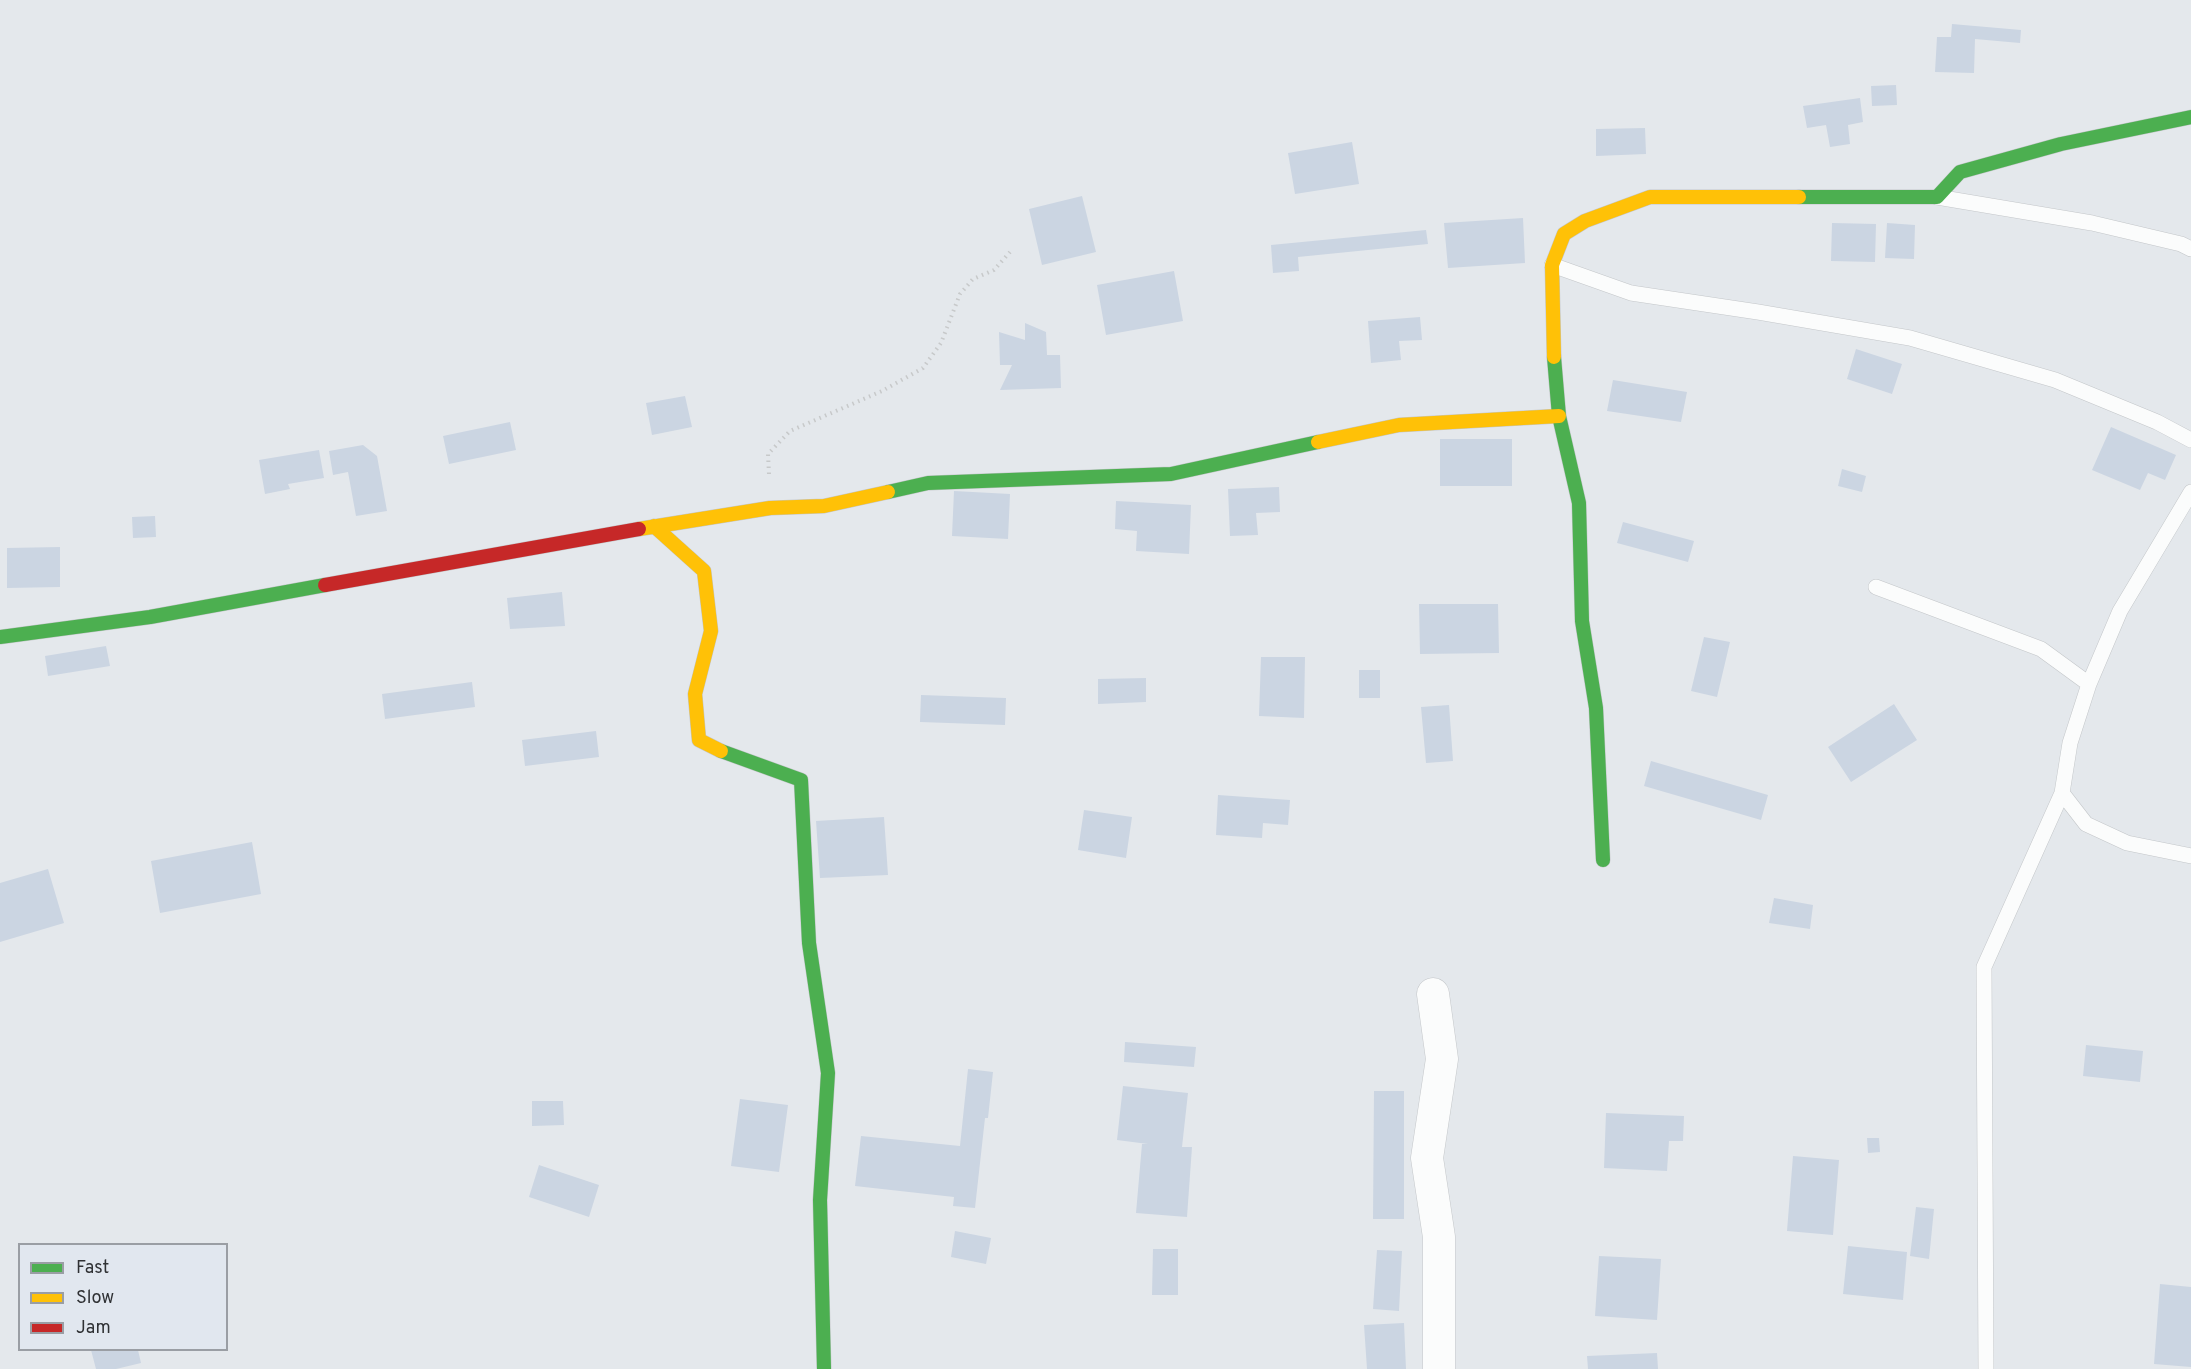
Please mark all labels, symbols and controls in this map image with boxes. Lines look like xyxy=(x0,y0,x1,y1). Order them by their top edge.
legend xyxy=(18,1243,228,1351)
text: Fast xyxy=(76,1257,109,1280)
text: Slow xyxy=(76,1287,114,1310)
text: Jam xyxy=(76,1317,111,1340)

